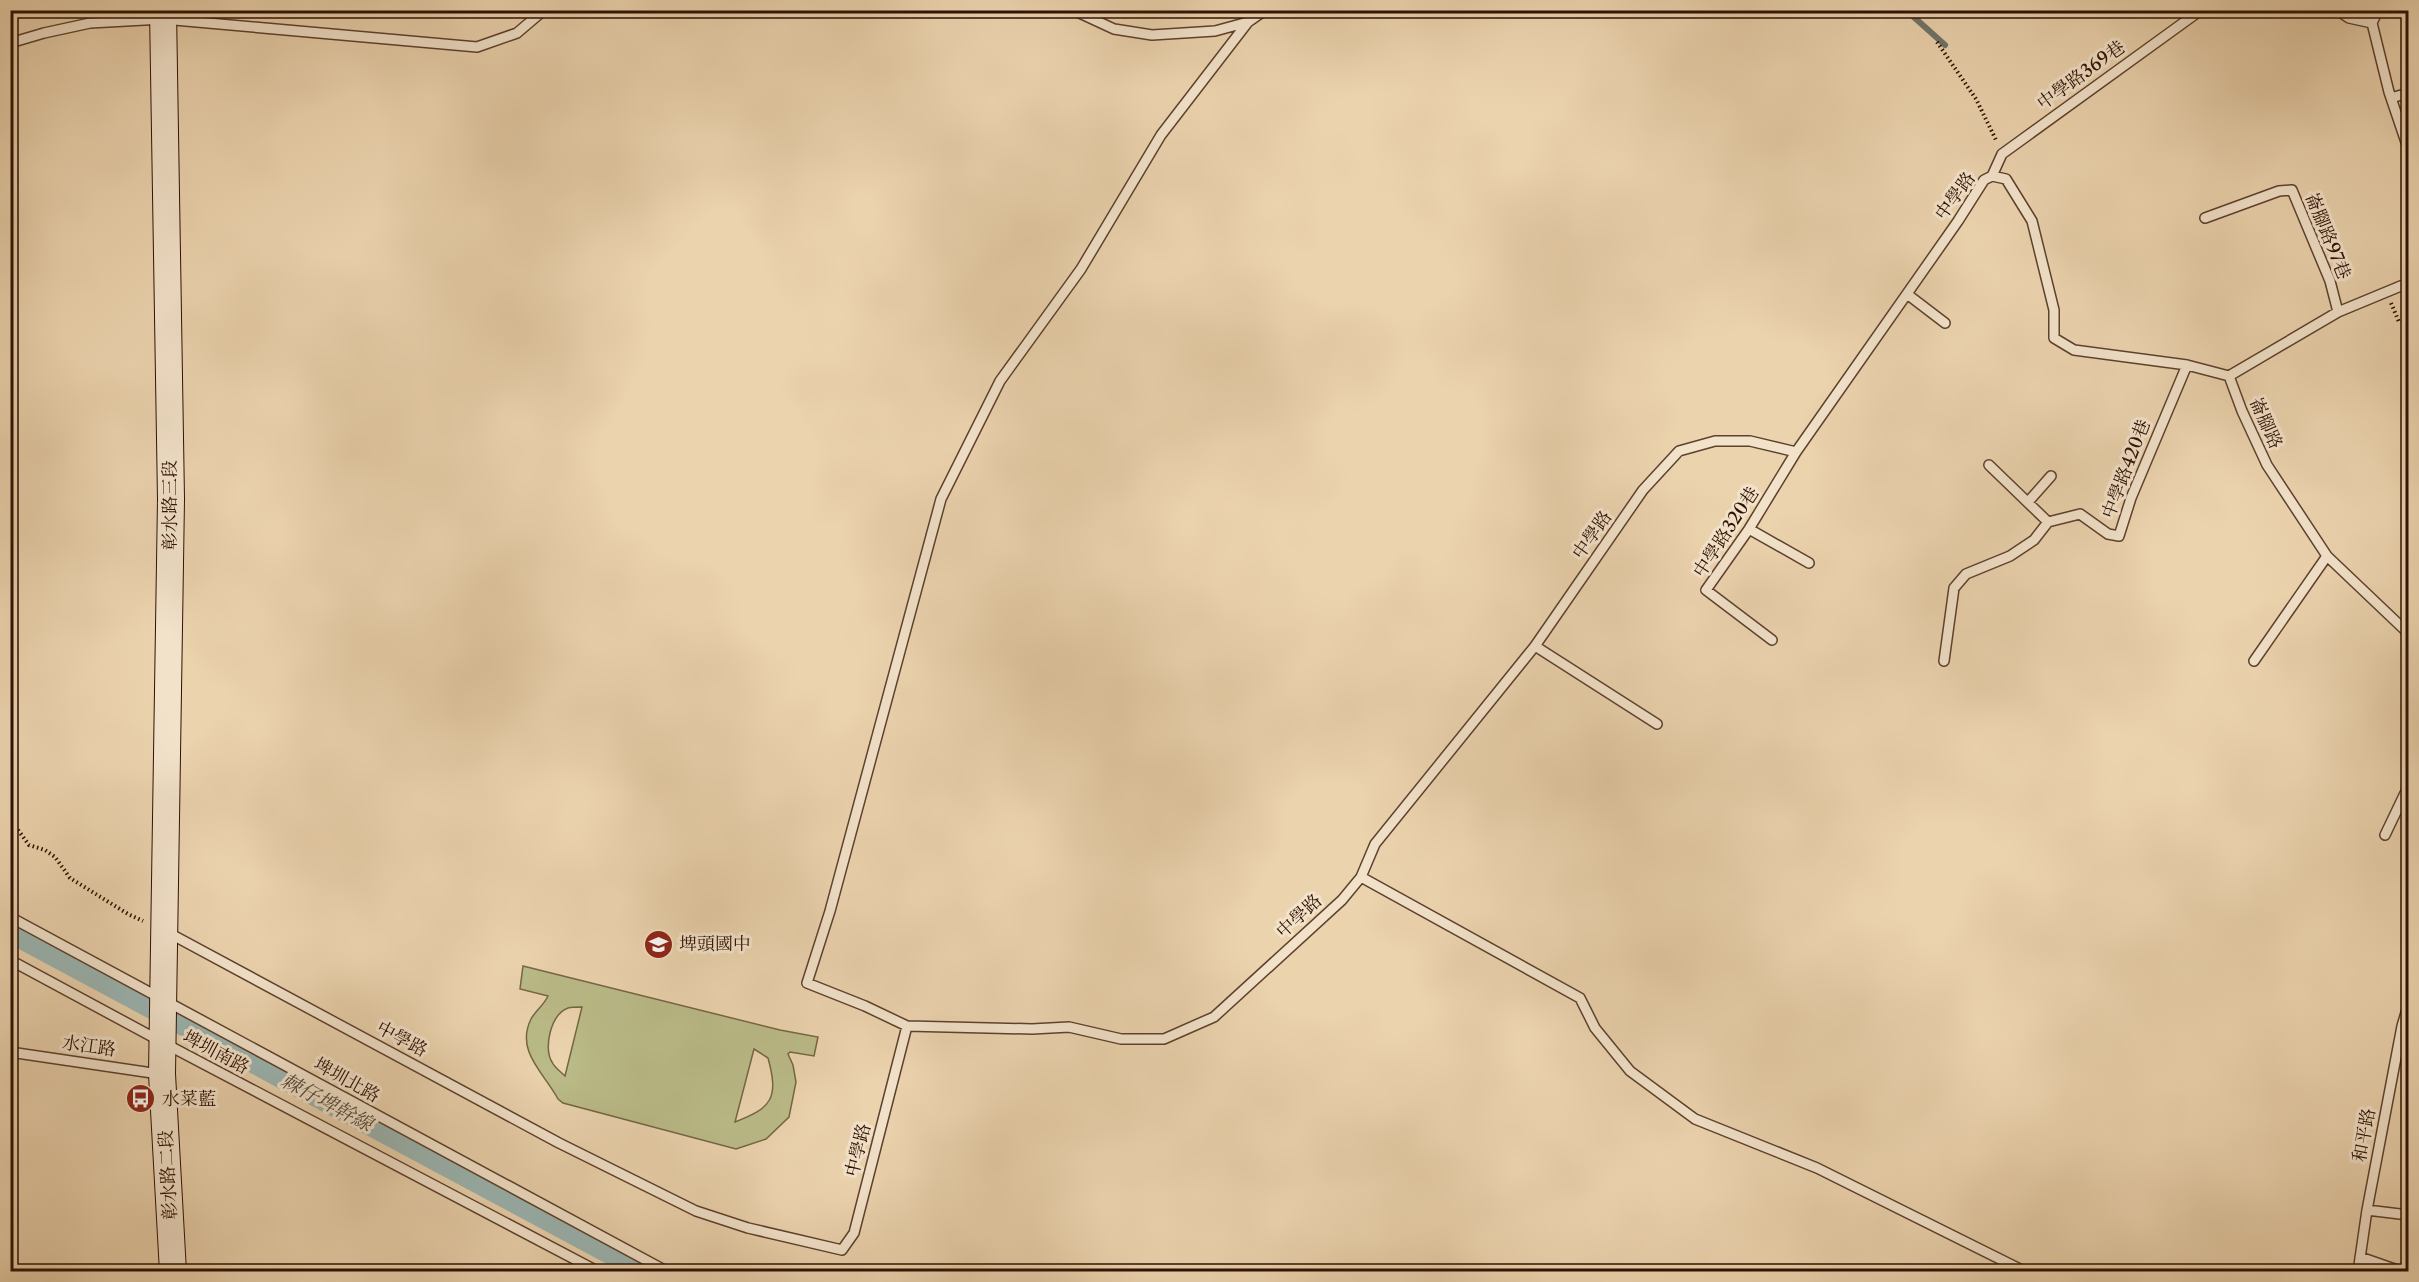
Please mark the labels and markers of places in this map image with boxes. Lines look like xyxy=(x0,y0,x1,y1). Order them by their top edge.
school or university icon: 埤頭國中 xyxy=(642,928,674,960)
place label: 埤頭國中 xyxy=(679,933,751,955)
bus stop icon: 水菜藍 xyxy=(125,1083,157,1115)
place label: 水菜藍 xyxy=(162,1088,216,1110)

